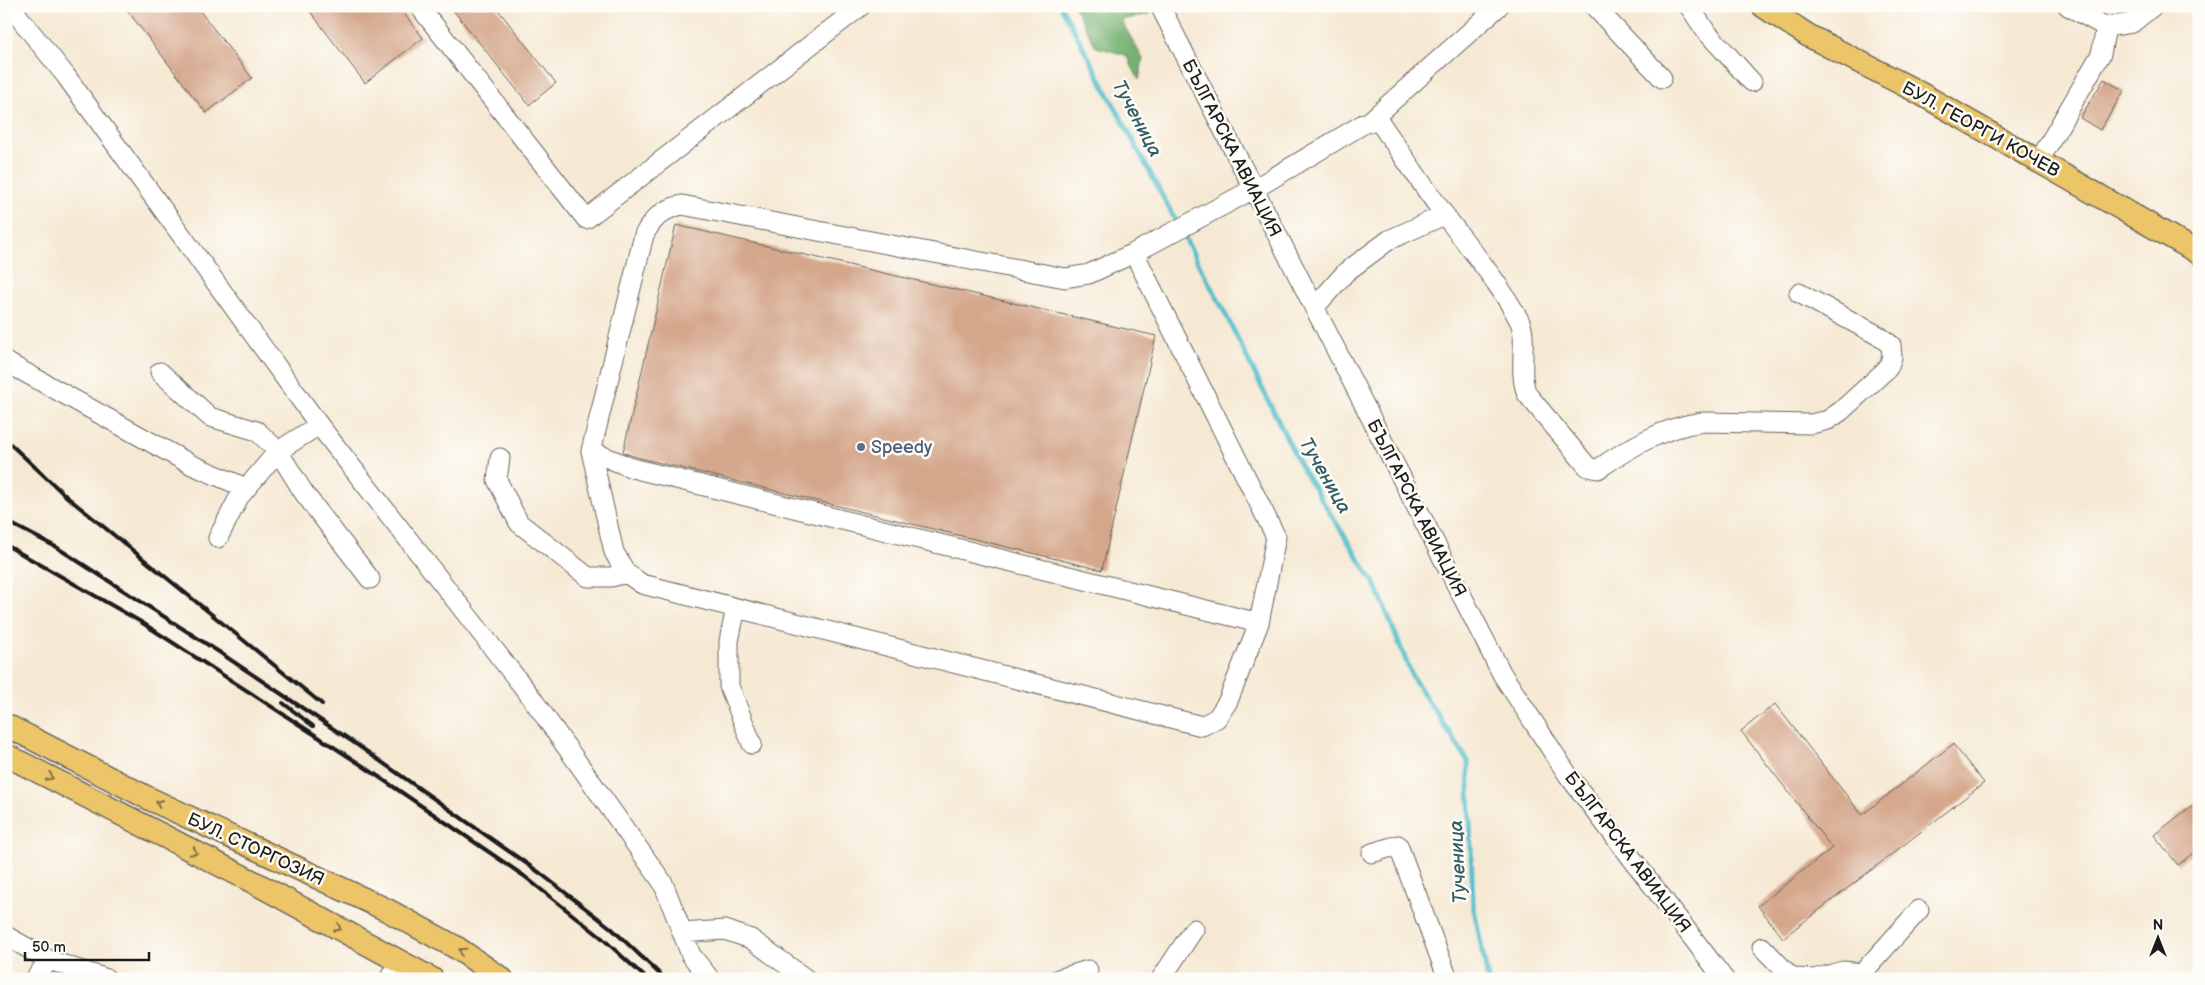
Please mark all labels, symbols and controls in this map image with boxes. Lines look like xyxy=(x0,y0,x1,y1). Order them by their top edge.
street label: БЪЛГАРСКА АВИАЦИЯ xyxy=(1178,56,1285,240)
water label: Тученица xyxy=(1107,76,1167,161)
street label: БУЛ. ГЕОРГИ КОЧЕВ xyxy=(1898,77,2063,182)
street label: БЪЛГАРСКА АВИАЦИЯ xyxy=(1363,416,1470,600)
water label: Тученица xyxy=(1294,434,1356,518)
place label: Speedy xyxy=(871,437,933,458)
marker: Speedy xyxy=(855,441,867,453)
street label: БЪЛГАРСКА АВИАЦИЯ xyxy=(1560,768,1695,937)
one-way arrow xyxy=(44,771,53,781)
one-way arrow xyxy=(155,799,164,809)
street label: БУЛ. СТОРГОЗИЯ xyxy=(184,809,328,890)
water label: Тученица xyxy=(1445,819,1472,904)
one-way arrow xyxy=(189,846,198,856)
north arrow xyxy=(2132,912,2182,962)
text: N xyxy=(2153,917,2163,934)
one-way arrow xyxy=(333,921,342,931)
scale bar xyxy=(25,930,149,962)
text: 50 m xyxy=(32,938,66,957)
one-way arrow xyxy=(458,948,468,957)

